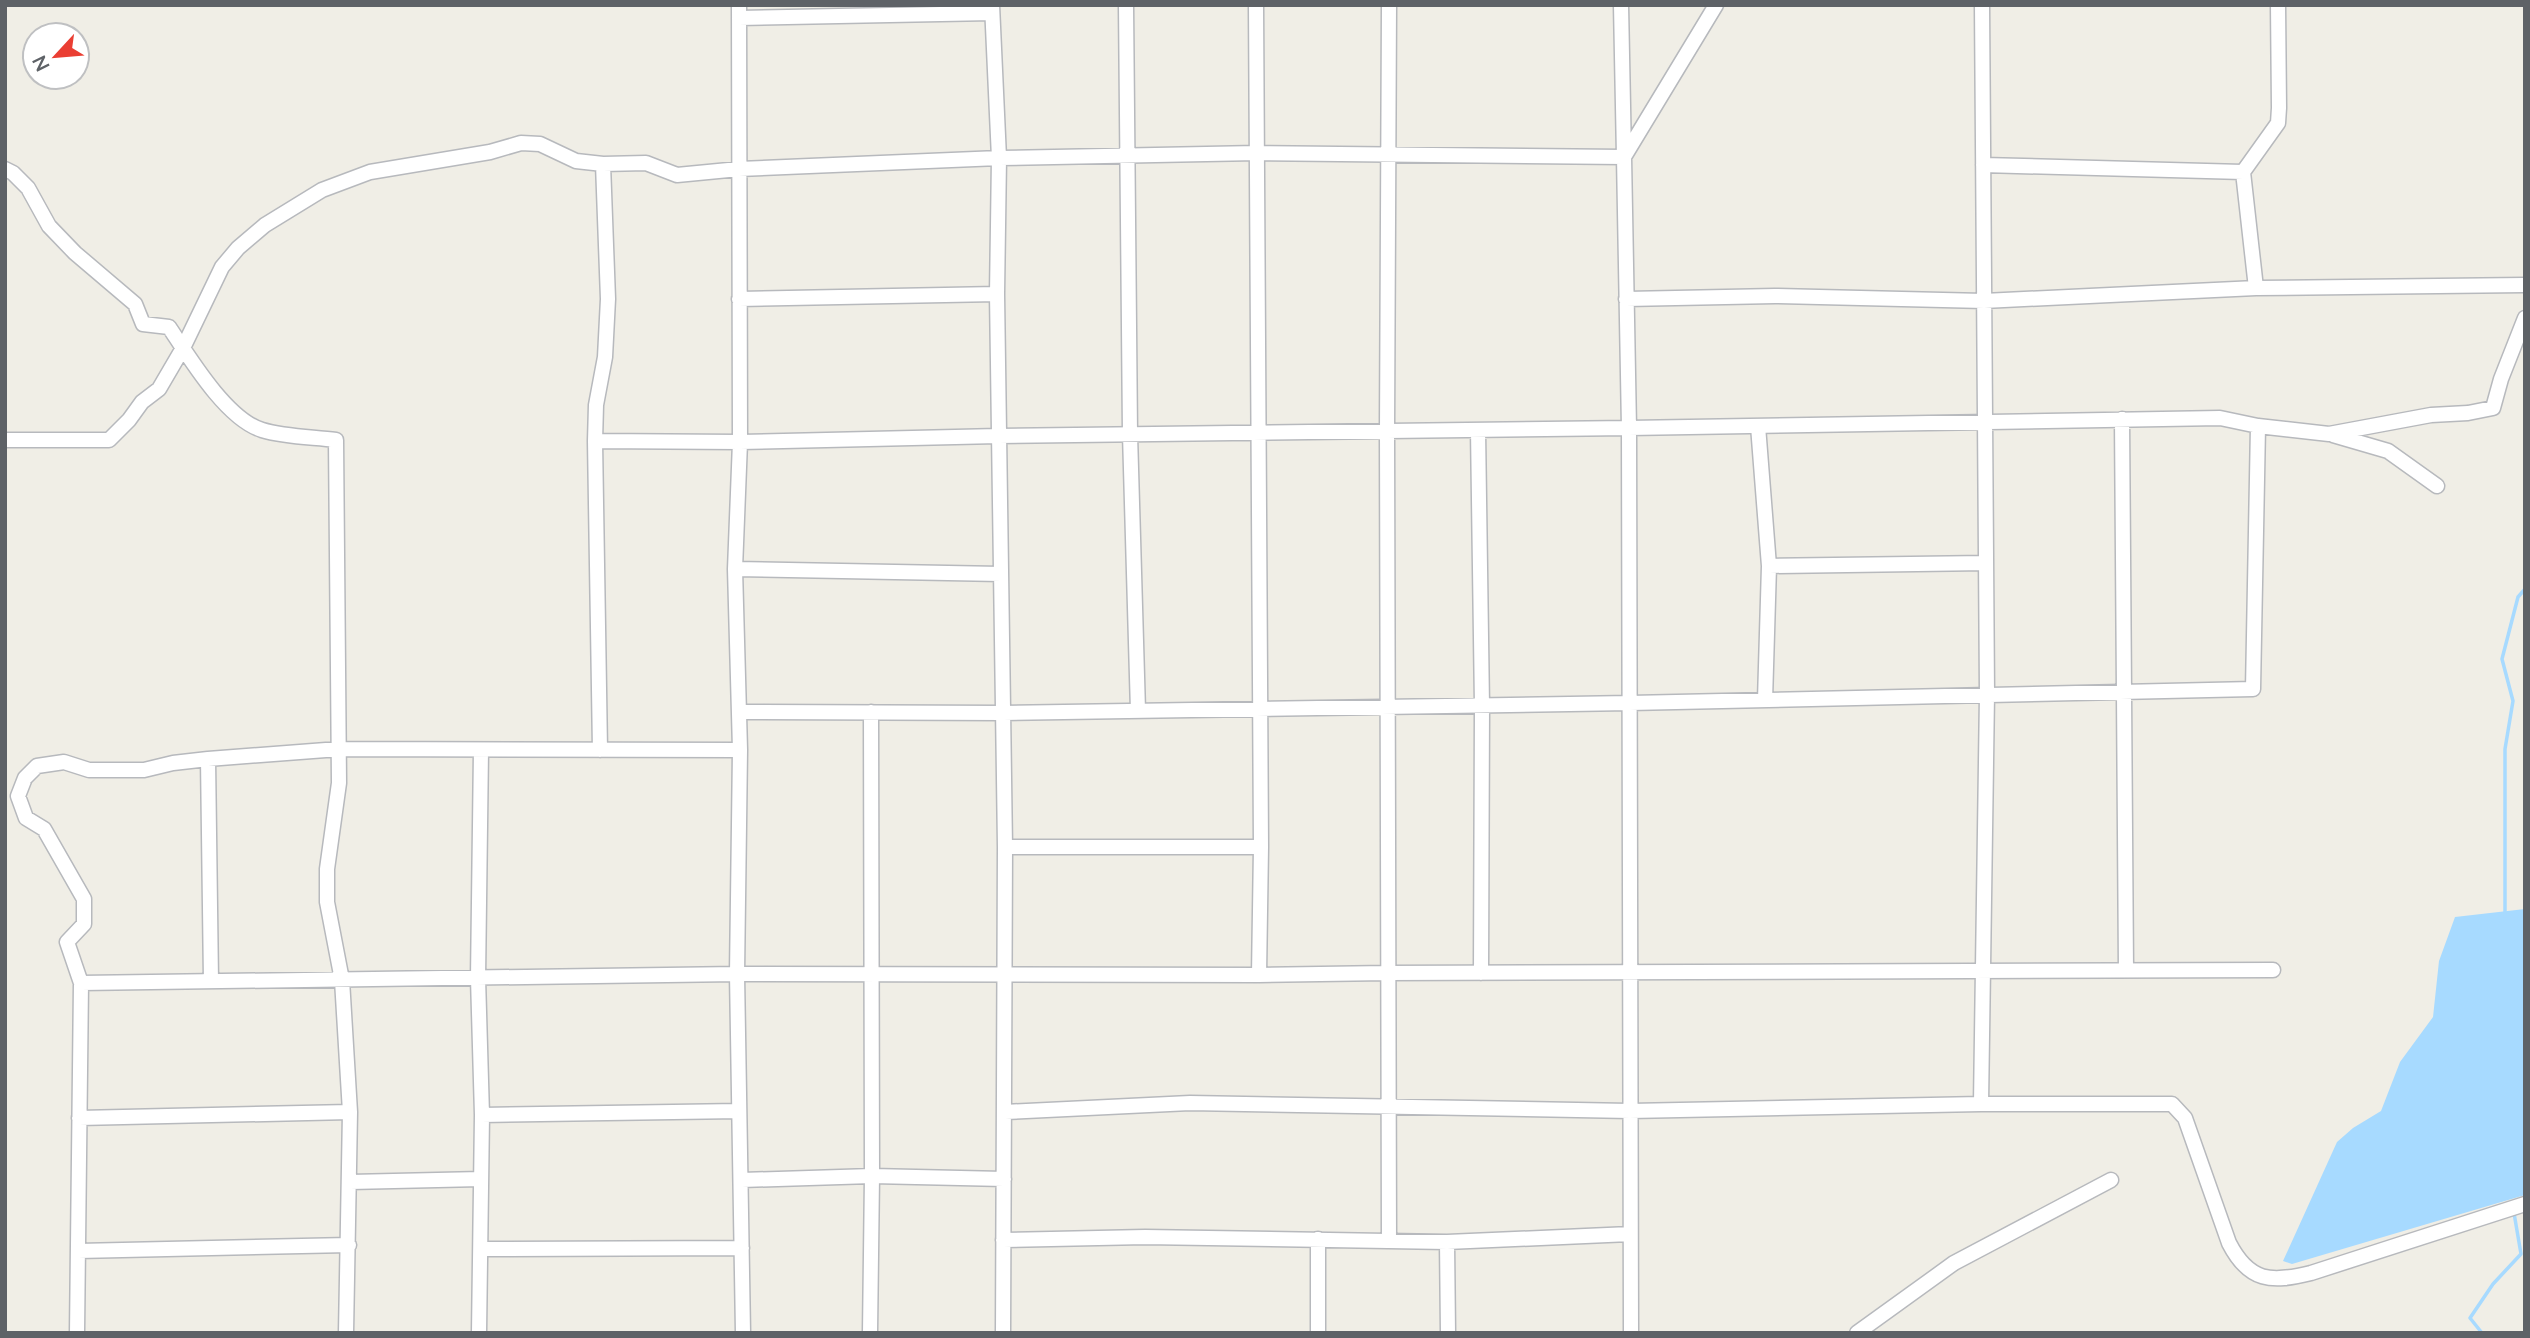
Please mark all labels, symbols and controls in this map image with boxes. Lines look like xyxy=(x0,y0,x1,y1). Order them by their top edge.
north arrow xyxy=(21,21,91,91)
text: N xyxy=(27,52,54,75)

